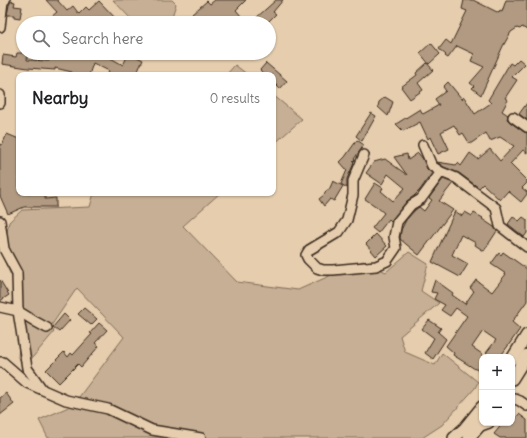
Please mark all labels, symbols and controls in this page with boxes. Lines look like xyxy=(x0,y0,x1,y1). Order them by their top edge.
search box xyxy=(16,16,276,60)
icon: search xyxy=(30,27,52,49)
text: Search here xyxy=(62,29,143,48)
text: Nearby xyxy=(32,87,88,109)
text: 0 results xyxy=(210,90,260,107)
map controls xyxy=(479,354,515,426)
button: + xyxy=(479,354,515,390)
button: − xyxy=(479,390,515,426)

